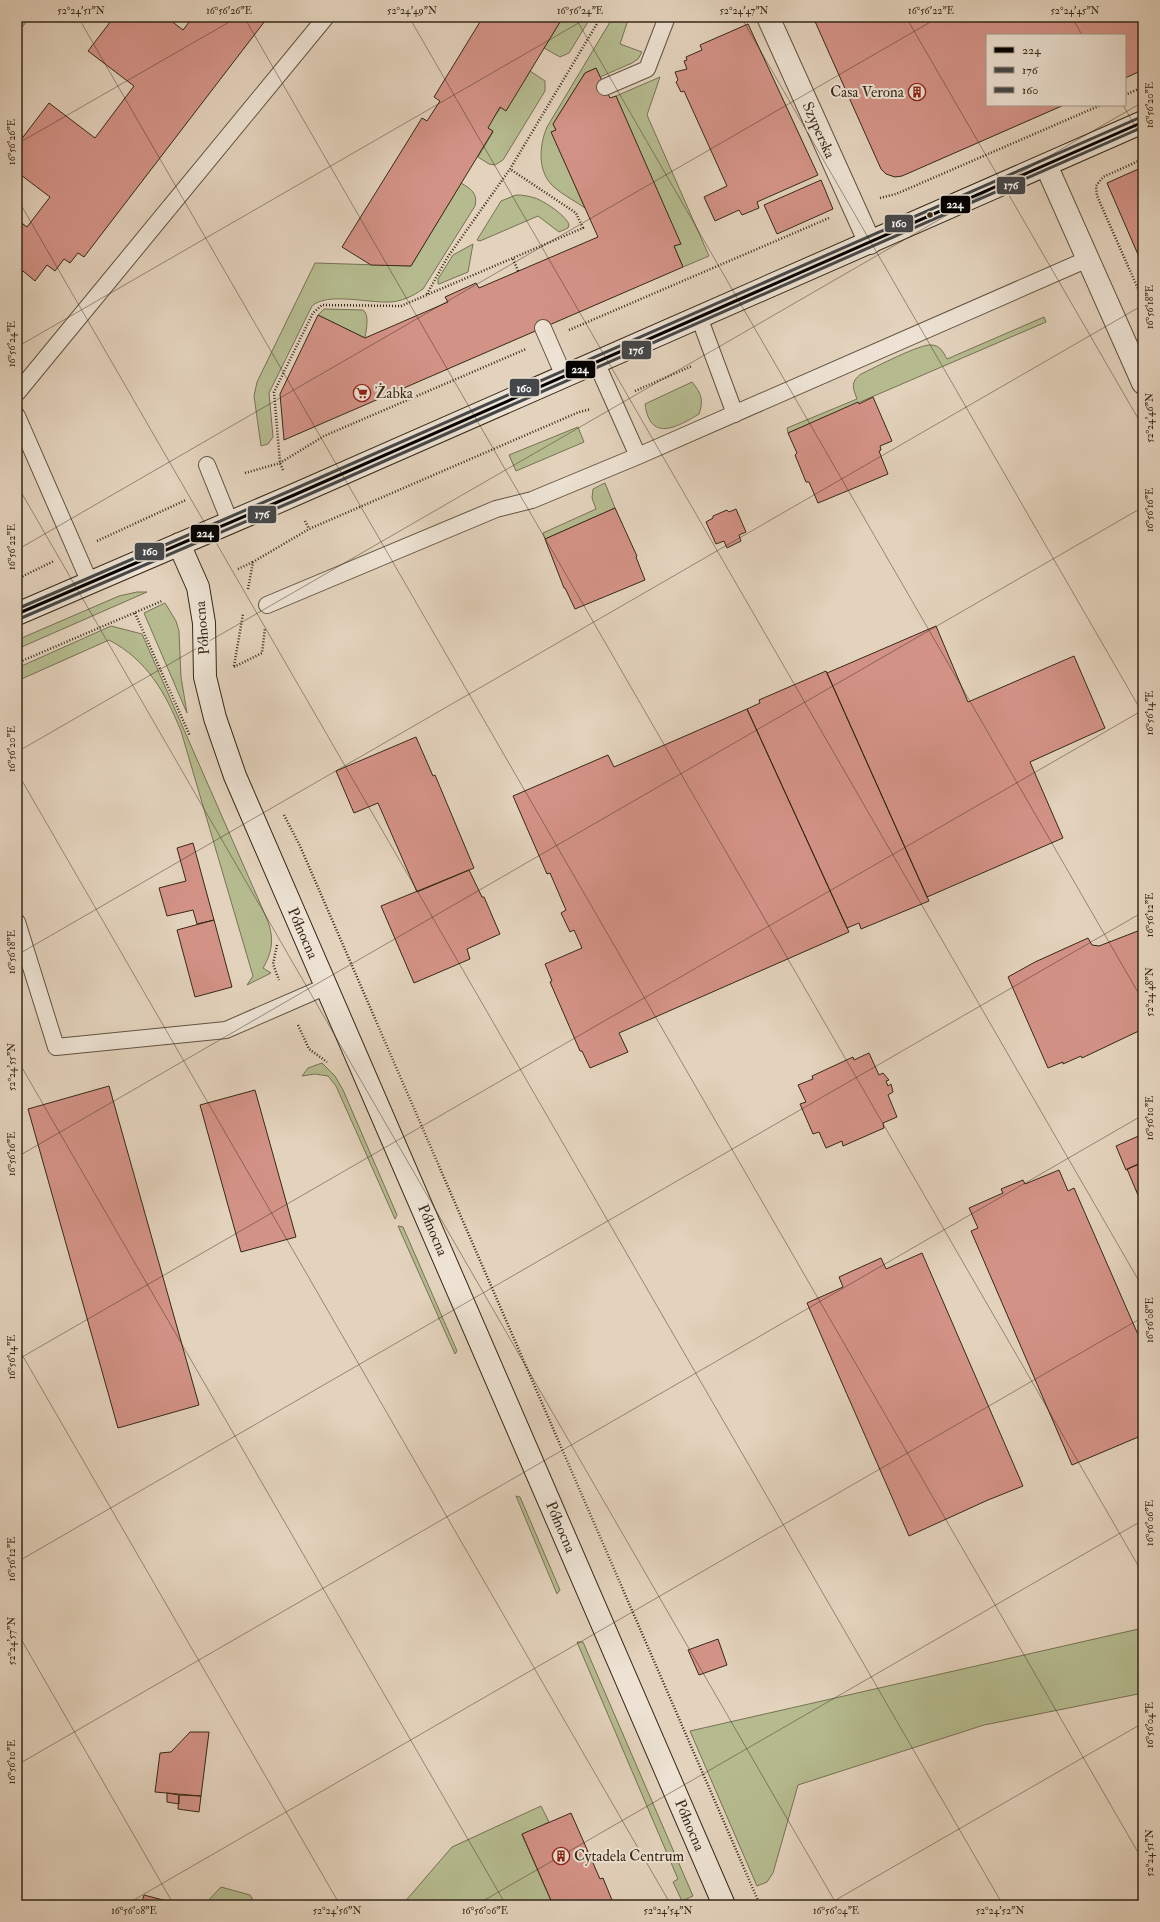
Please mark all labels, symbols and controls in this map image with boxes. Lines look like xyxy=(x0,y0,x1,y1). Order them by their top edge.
text: 52°24'51"N xyxy=(57,5,105,17)
text: 16°56'26"E xyxy=(206,5,252,17)
text: 52°24'49"N xyxy=(387,5,437,17)
text: 16°56'24"E xyxy=(557,5,603,17)
text: 52°24'47"N xyxy=(719,5,769,17)
text: 16°56'22"E xyxy=(908,5,954,17)
text: 52°24'45"N xyxy=(1050,5,1100,17)
legend xyxy=(986,34,1126,106)
text: 224 xyxy=(1022,43,1041,58)
text: 176 xyxy=(1022,63,1039,78)
building icon: Casa Verona xyxy=(907,82,927,102)
text: 16°56'20"E xyxy=(1144,82,1156,128)
place label: Casa Verona xyxy=(830,83,905,102)
text: 160 xyxy=(1022,83,1038,98)
street label: Szyperska xyxy=(797,99,840,163)
text: 16°56'26"E xyxy=(6,119,18,165)
line badge: 176 xyxy=(996,176,1026,195)
text: 176 xyxy=(1004,179,1020,192)
line badge: 224 xyxy=(940,195,971,214)
text: 224 xyxy=(946,198,965,212)
unlabelled marker xyxy=(925,210,935,220)
line badge: 160 xyxy=(884,214,914,233)
text: 160 xyxy=(891,217,907,230)
text: 16°56'18"E xyxy=(1144,285,1156,329)
text: 16°56'24"E xyxy=(6,321,18,367)
line badge: 176 xyxy=(621,340,652,360)
text: 176 xyxy=(629,344,645,357)
line badge: 224 xyxy=(565,360,596,379)
text: 224 xyxy=(571,363,590,377)
line badge: 160 xyxy=(509,378,540,397)
place label: Żabka xyxy=(375,382,414,403)
text: 160 xyxy=(516,382,532,395)
supermarket icon: Żabka xyxy=(352,383,372,403)
text: 52°24'46"N xyxy=(1144,393,1156,443)
text: 16°56'16"E xyxy=(1144,488,1156,532)
line badge: 176 xyxy=(247,505,277,524)
text: 176 xyxy=(255,508,271,521)
text: 16°56'22"E xyxy=(6,524,18,570)
line badge: 224 xyxy=(190,524,220,543)
text: 224 xyxy=(196,527,215,541)
line badge: 160 xyxy=(134,542,165,561)
text: 160 xyxy=(142,545,158,558)
street label: Północna xyxy=(191,599,214,656)
text: 16°56'14"E xyxy=(1144,691,1156,735)
text: 16°56'20"E xyxy=(6,726,18,772)
text: 16°56'12"E xyxy=(1144,893,1156,937)
street label: Północna xyxy=(283,905,323,963)
text: 16°56'18"E xyxy=(6,930,18,974)
text: 52°24'48"N xyxy=(1144,967,1156,1017)
text: 52°24'55"N xyxy=(6,1043,18,1091)
text: 16°56'10"E xyxy=(1144,1096,1156,1140)
text: 16°56'16"E xyxy=(6,1132,18,1176)
street label: Północna xyxy=(413,1202,452,1260)
text: 16°56'08"E xyxy=(1144,1297,1156,1343)
text: 16°56'14"E xyxy=(6,1335,18,1379)
street label: Północna xyxy=(541,1499,580,1557)
text: 16°56'06"E xyxy=(1144,1500,1156,1546)
text: 16°56'12"E xyxy=(6,1537,18,1581)
text: 52°24'57"N xyxy=(6,1617,18,1665)
text: 16°56'04"E xyxy=(1144,1702,1156,1748)
text: 16°56'10"E xyxy=(6,1740,18,1784)
street label: Północna xyxy=(670,1797,709,1855)
text: 52°24'51"N xyxy=(1144,1829,1156,1877)
building icon: Cytadela Centrum xyxy=(551,1846,571,1866)
place label: Cytadela Centrum xyxy=(574,1847,684,1866)
text: 16°56'08"E xyxy=(111,1905,157,1917)
text: 52°24'56"N xyxy=(313,1905,361,1917)
text: 16°56'06"E xyxy=(462,1905,508,1917)
text: 52°24'54"N xyxy=(644,1905,692,1917)
text: 16°56'04"E xyxy=(813,1905,859,1917)
text: 52°24'52"N xyxy=(976,1905,1024,1917)

